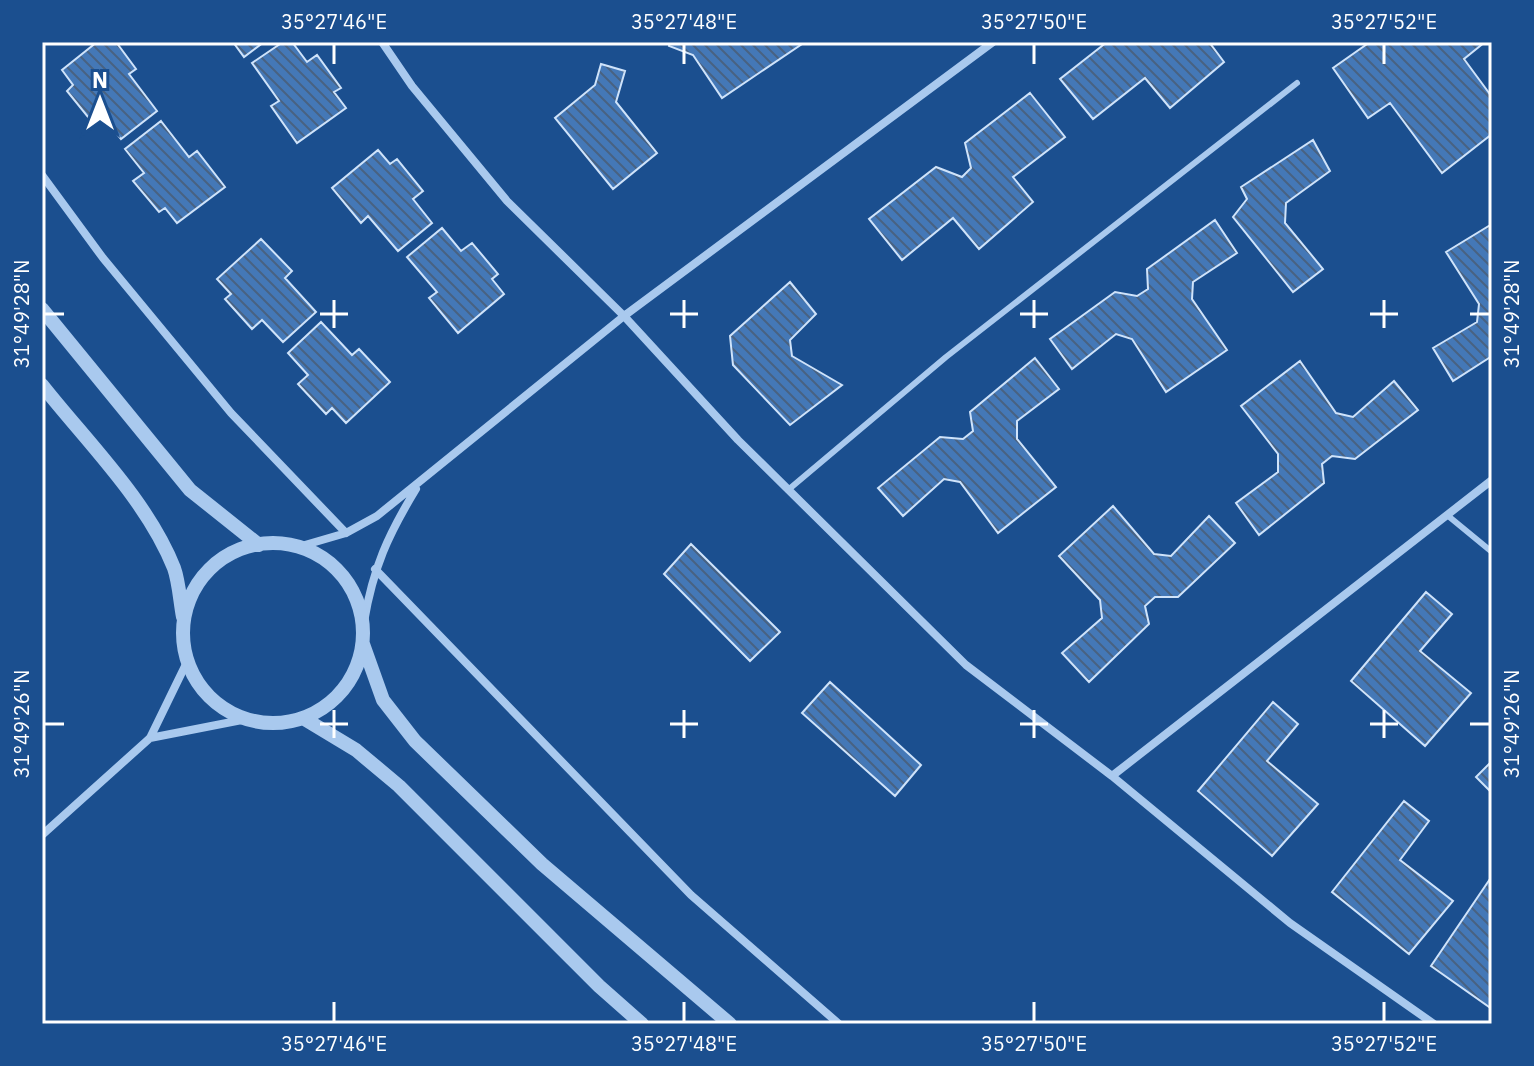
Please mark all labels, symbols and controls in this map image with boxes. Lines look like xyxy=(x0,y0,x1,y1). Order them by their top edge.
text: 35°27'46"E xyxy=(281,8,387,35)
text: 35°27'48"E xyxy=(631,8,737,35)
text: 35°27'50"E xyxy=(981,8,1087,35)
text: 35°27'52"E xyxy=(1331,8,1437,35)
north arrow xyxy=(60,60,140,140)
text: N xyxy=(92,65,108,94)
text: 31°49'28"N xyxy=(8,260,35,368)
text: 31°49'28"N xyxy=(1498,260,1525,368)
text: 31°49'26"N xyxy=(8,670,35,778)
text: 31°49'26"N xyxy=(1498,670,1525,778)
text: 35°27'46"E xyxy=(281,1030,387,1057)
text: 35°27'48"E xyxy=(631,1030,737,1057)
text: 35°27'50"E xyxy=(981,1030,1087,1057)
text: 35°27'52"E xyxy=(1331,1030,1437,1057)

